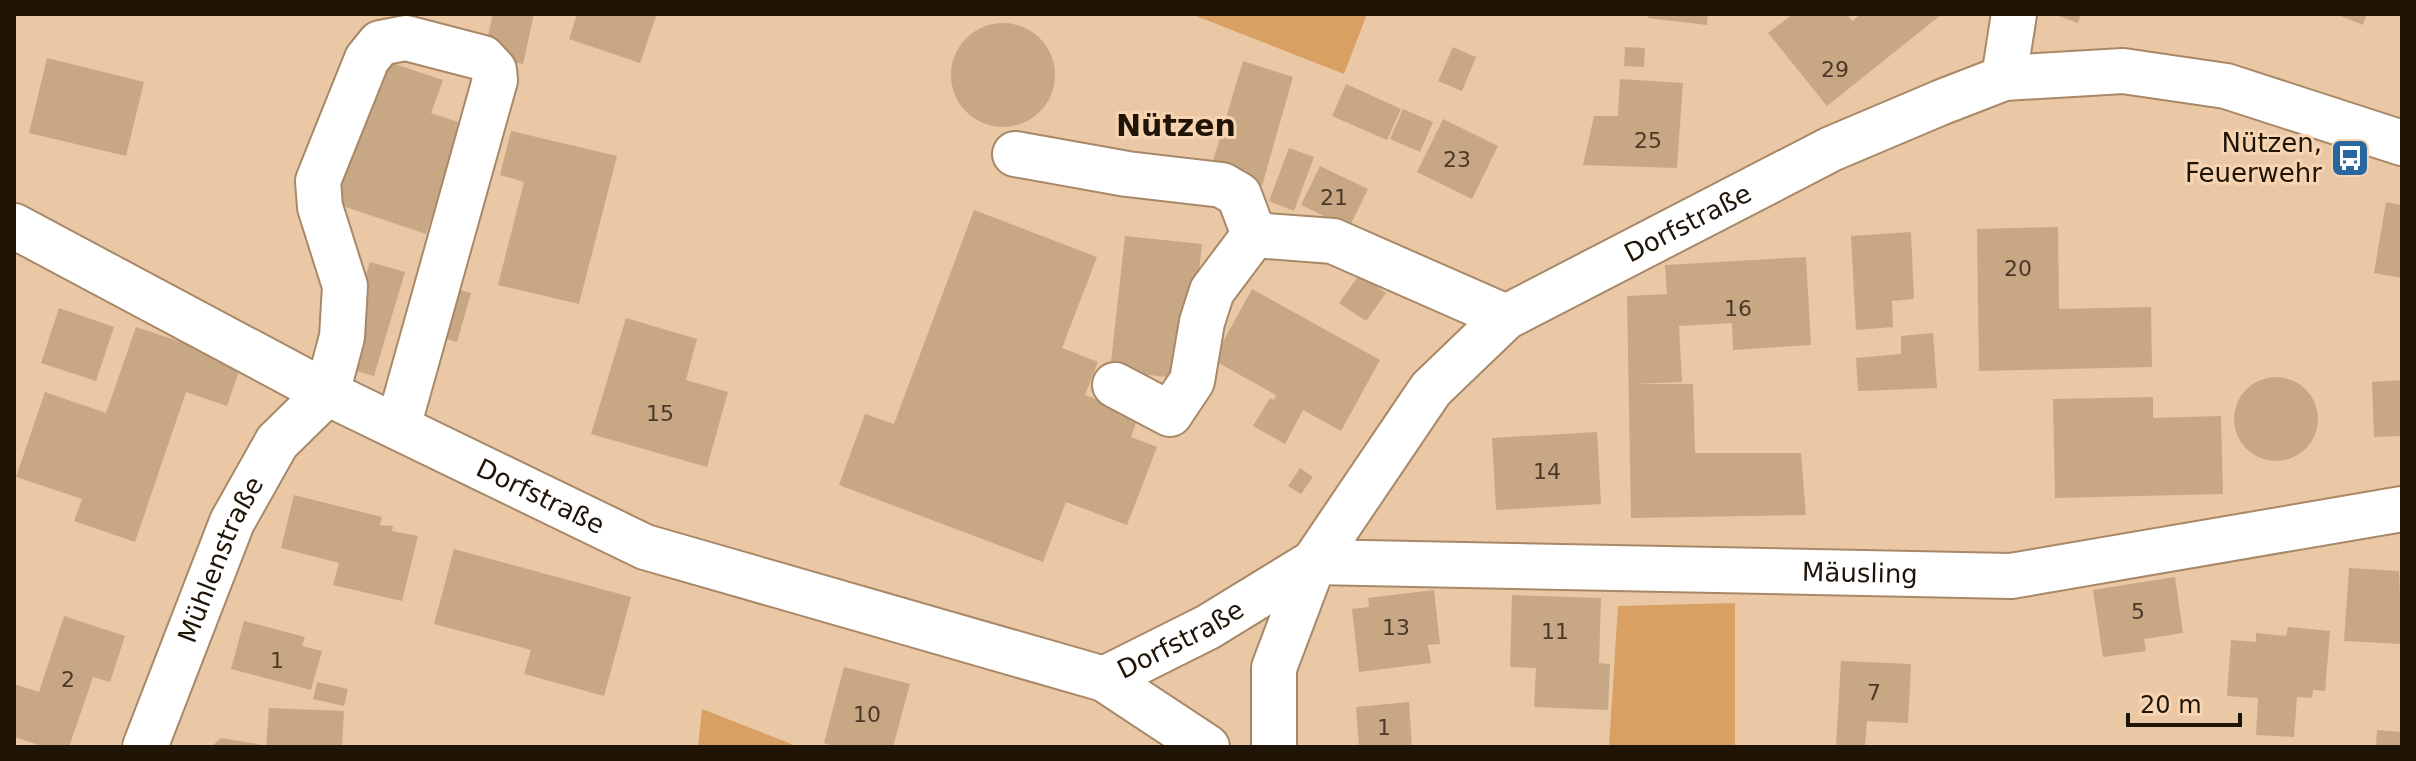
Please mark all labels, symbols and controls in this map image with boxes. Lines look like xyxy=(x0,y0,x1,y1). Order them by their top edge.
house number: 29 xyxy=(1821,57,1849,82)
district label: Nützen xyxy=(1116,108,1236,143)
house number: 25 xyxy=(1634,128,1662,153)
place label: Nützen, Feuerwehr xyxy=(2185,128,2322,188)
bus stop icon: Nützen, Feuerwehr xyxy=(2329,137,2371,179)
house number: 23 xyxy=(1443,147,1471,172)
street label: Dorfstraße xyxy=(1619,178,1756,268)
house number: 21 xyxy=(1320,185,1348,210)
house number: 20 xyxy=(2004,256,2032,281)
house number: 16 xyxy=(1724,296,1752,321)
house number: 15 xyxy=(646,401,674,426)
street label: Dorfstraße xyxy=(472,453,609,540)
house number: 14 xyxy=(1533,459,1561,484)
street label: Mühlenstraße xyxy=(172,471,269,647)
street label: Mäusling xyxy=(1802,557,1918,589)
street label: Dorfstraße xyxy=(1112,594,1249,685)
house number: 5 xyxy=(2131,599,2145,624)
house number: 13 xyxy=(1382,615,1410,640)
house number: 11 xyxy=(1541,619,1569,644)
house number: 1 xyxy=(270,648,284,673)
house number: 2 xyxy=(61,667,75,692)
scale bar xyxy=(2128,677,2240,727)
house number: 7 xyxy=(1867,680,1881,705)
text: 20 m xyxy=(2140,691,2202,719)
house number: 10 xyxy=(853,702,881,727)
house number: 1 xyxy=(1377,715,1391,740)

